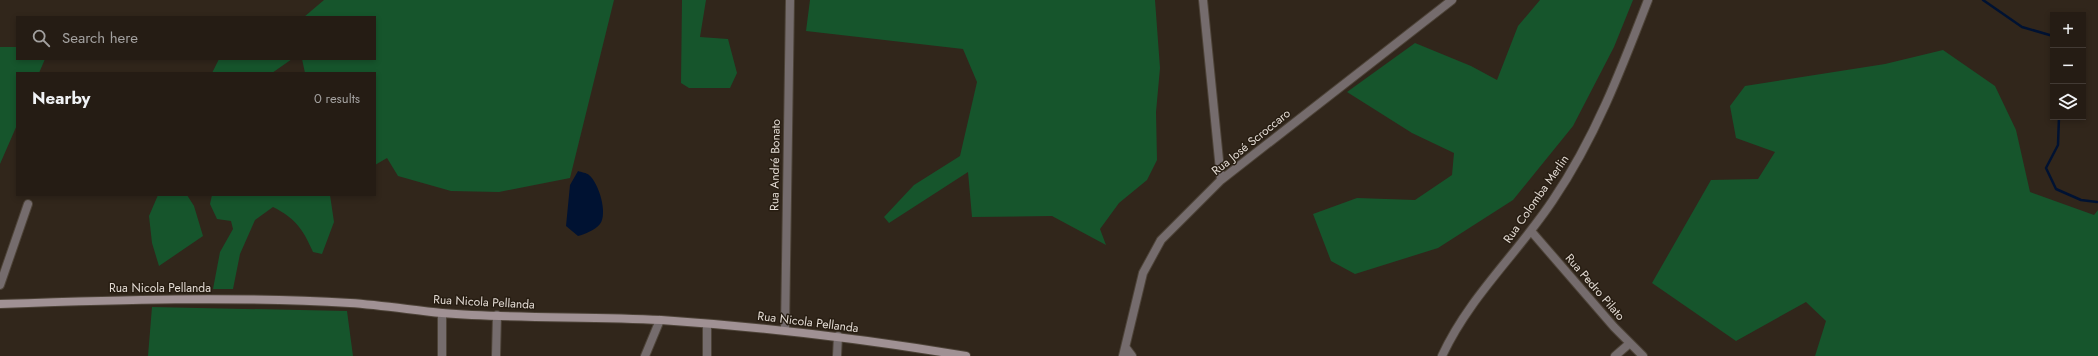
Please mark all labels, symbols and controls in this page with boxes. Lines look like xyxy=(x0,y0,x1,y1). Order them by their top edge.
map controls xyxy=(2050,12,2086,120)
button: + xyxy=(2050,12,2086,48)
search box xyxy=(16,16,376,60)
icon: search xyxy=(30,27,52,49)
text: Search here xyxy=(62,27,138,49)
button: − xyxy=(2050,48,2086,84)
button: layers xyxy=(2050,84,2086,120)
text: Nearby xyxy=(32,86,90,110)
text: 0 results xyxy=(314,89,360,108)
street label: Rua José Scroccaro xyxy=(1208,104,1295,180)
street label: Rua André Bonato xyxy=(765,118,785,211)
street label: Rua Colomba Merlin xyxy=(1499,151,1573,247)
street label: Rua Pedro Pilato xyxy=(1561,250,1629,325)
street label: Rua Nicola Pellanda xyxy=(109,279,211,297)
street label: Rua Nicola Pellanda xyxy=(433,290,536,314)
street label: Rua Nicola Pellanda xyxy=(756,307,860,337)

